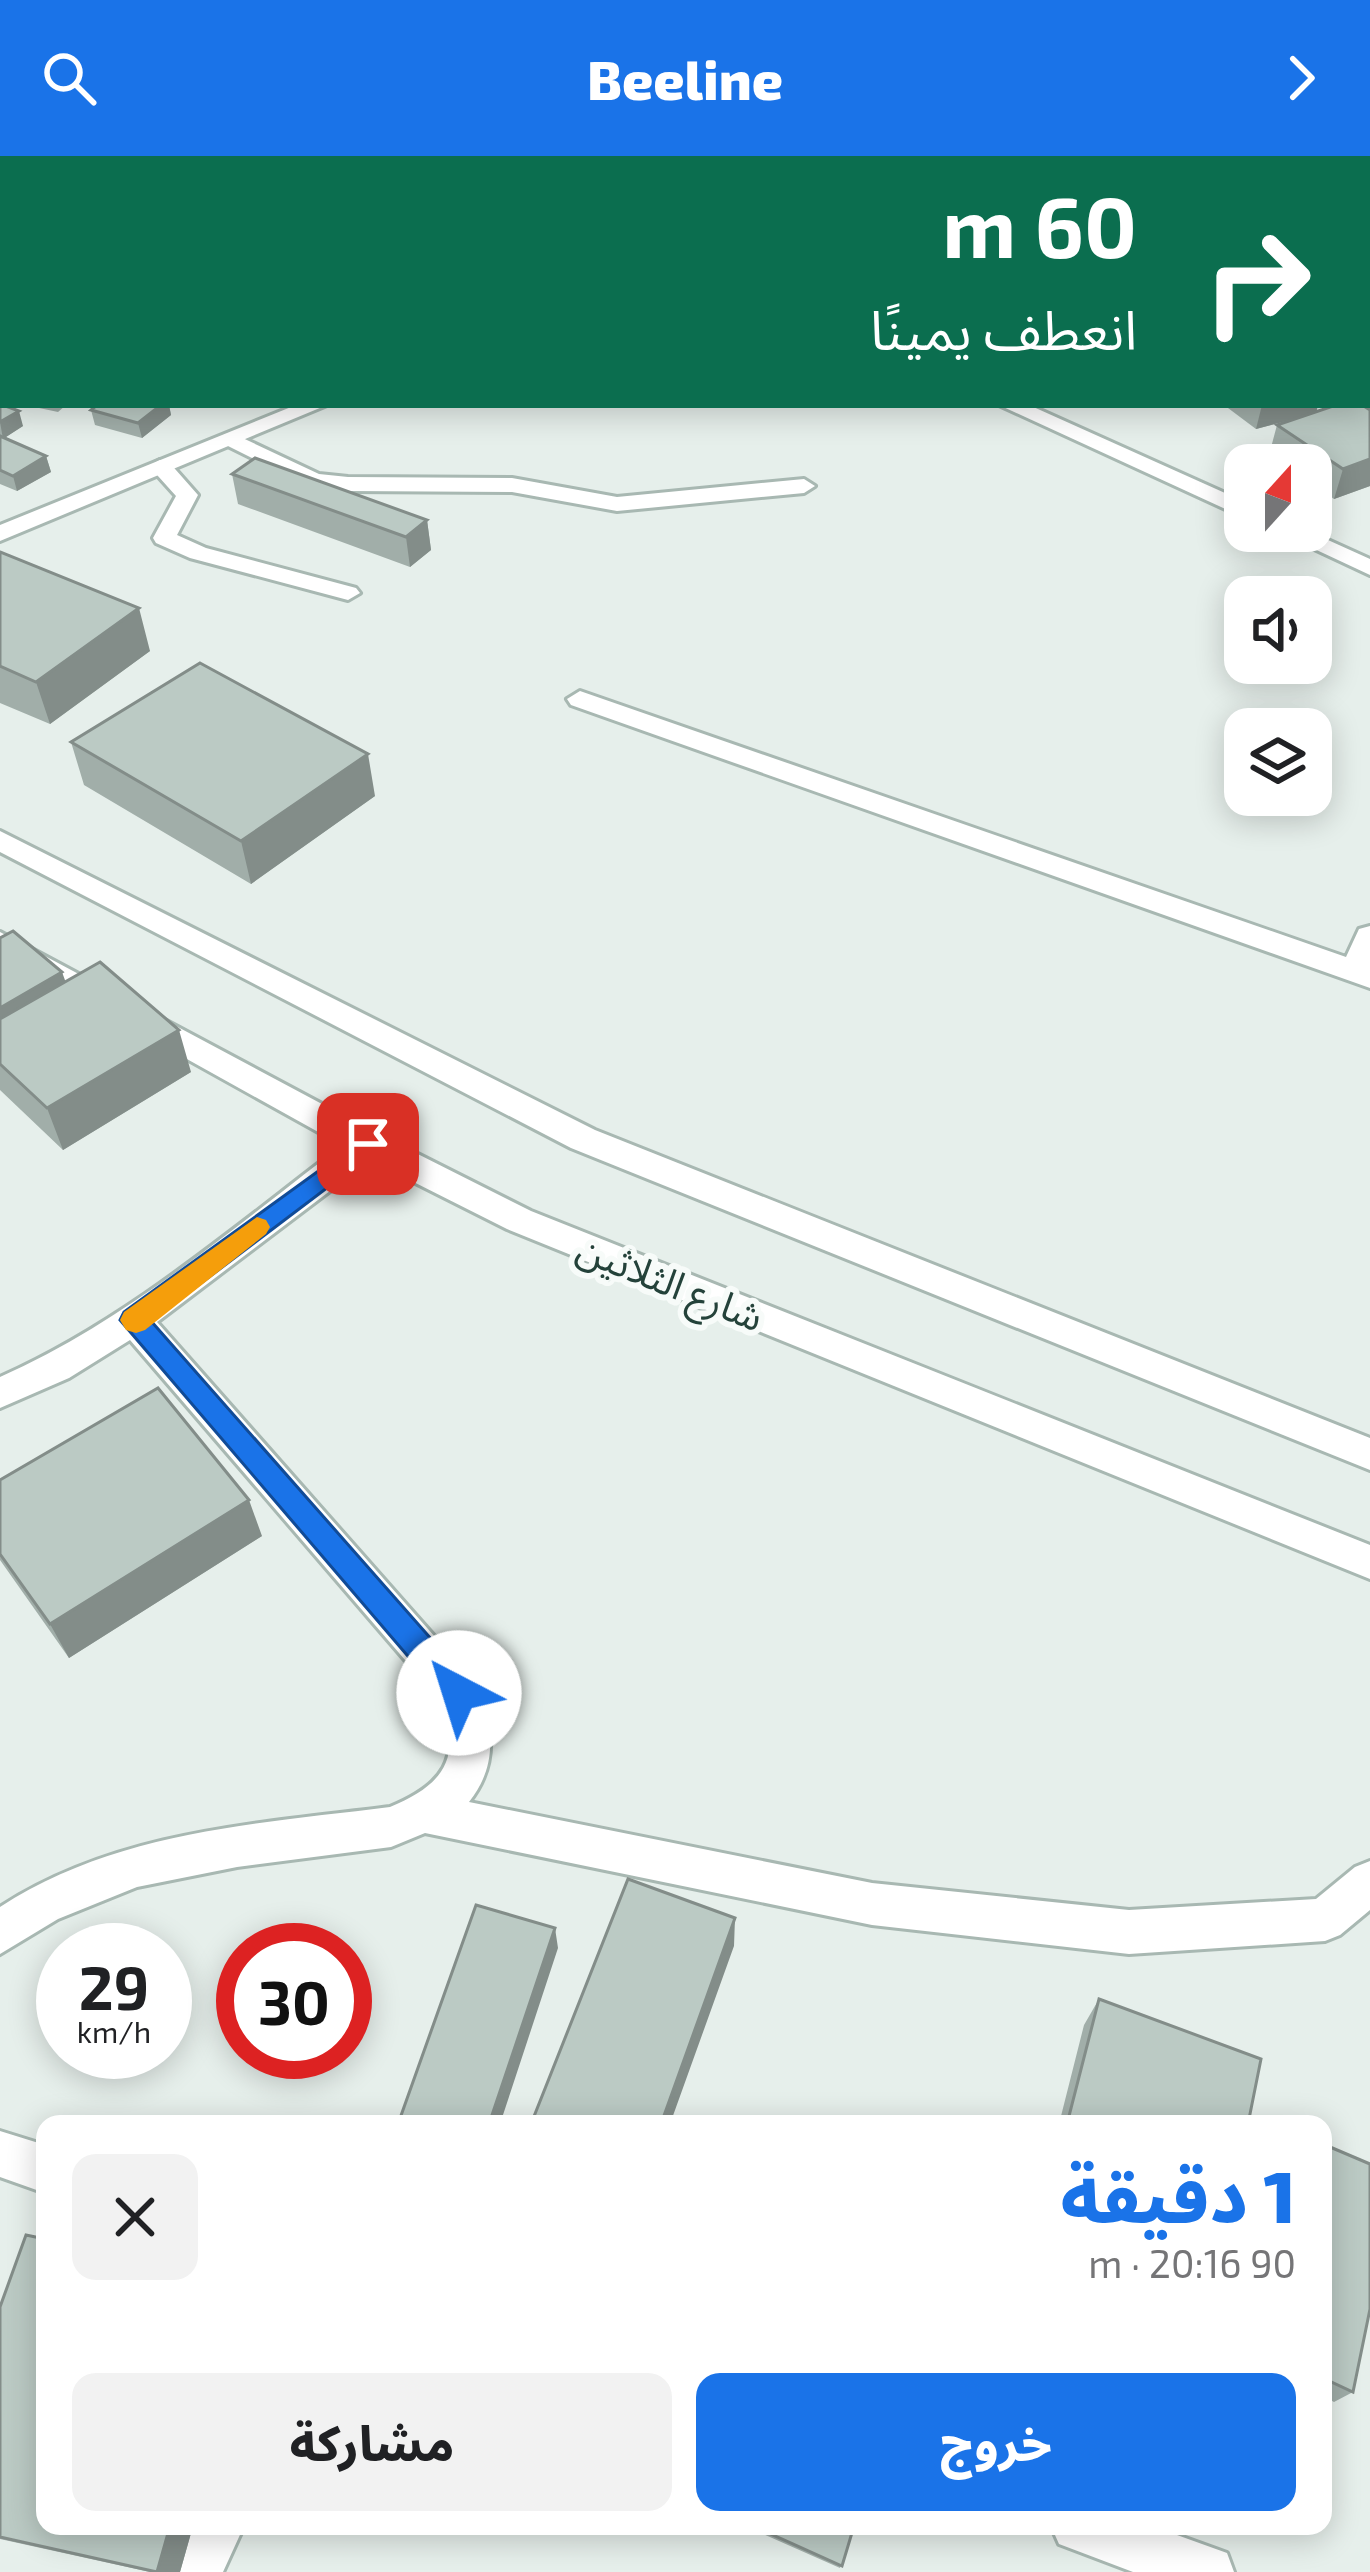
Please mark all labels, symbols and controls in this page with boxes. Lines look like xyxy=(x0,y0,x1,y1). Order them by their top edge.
icon: search xyxy=(36,45,102,111)
icon: forward xyxy=(1268,45,1334,111)
text: Beeline xyxy=(587,46,783,111)
text: 60 m xyxy=(942,174,1137,275)
icon: right xyxy=(1179,204,1335,360)
text: انعطف يمينًا xyxy=(870,296,1137,361)
north arrow xyxy=(1224,444,1332,552)
map controls xyxy=(1224,444,1332,816)
button: sound xyxy=(1224,576,1332,684)
button: layers xyxy=(1224,708,1332,816)
pin xyxy=(317,1093,419,1195)
icon: arrive xyxy=(335,1111,401,1177)
street label: شارع الثلاثين xyxy=(568,1222,771,1346)
position arrow xyxy=(396,1630,522,1756)
speed limit sign: 30 xyxy=(216,1923,372,2079)
text: 29 xyxy=(79,1950,149,2022)
text: km/h xyxy=(77,2013,151,2049)
text: 1 دقيقة xyxy=(1060,2151,1296,2237)
button: close xyxy=(72,2154,198,2280)
text: 90 m · 20:16 xyxy=(1088,2239,1296,2286)
button: مشاركة xyxy=(72,2373,672,2511)
button: خروج xyxy=(696,2373,1296,2511)

